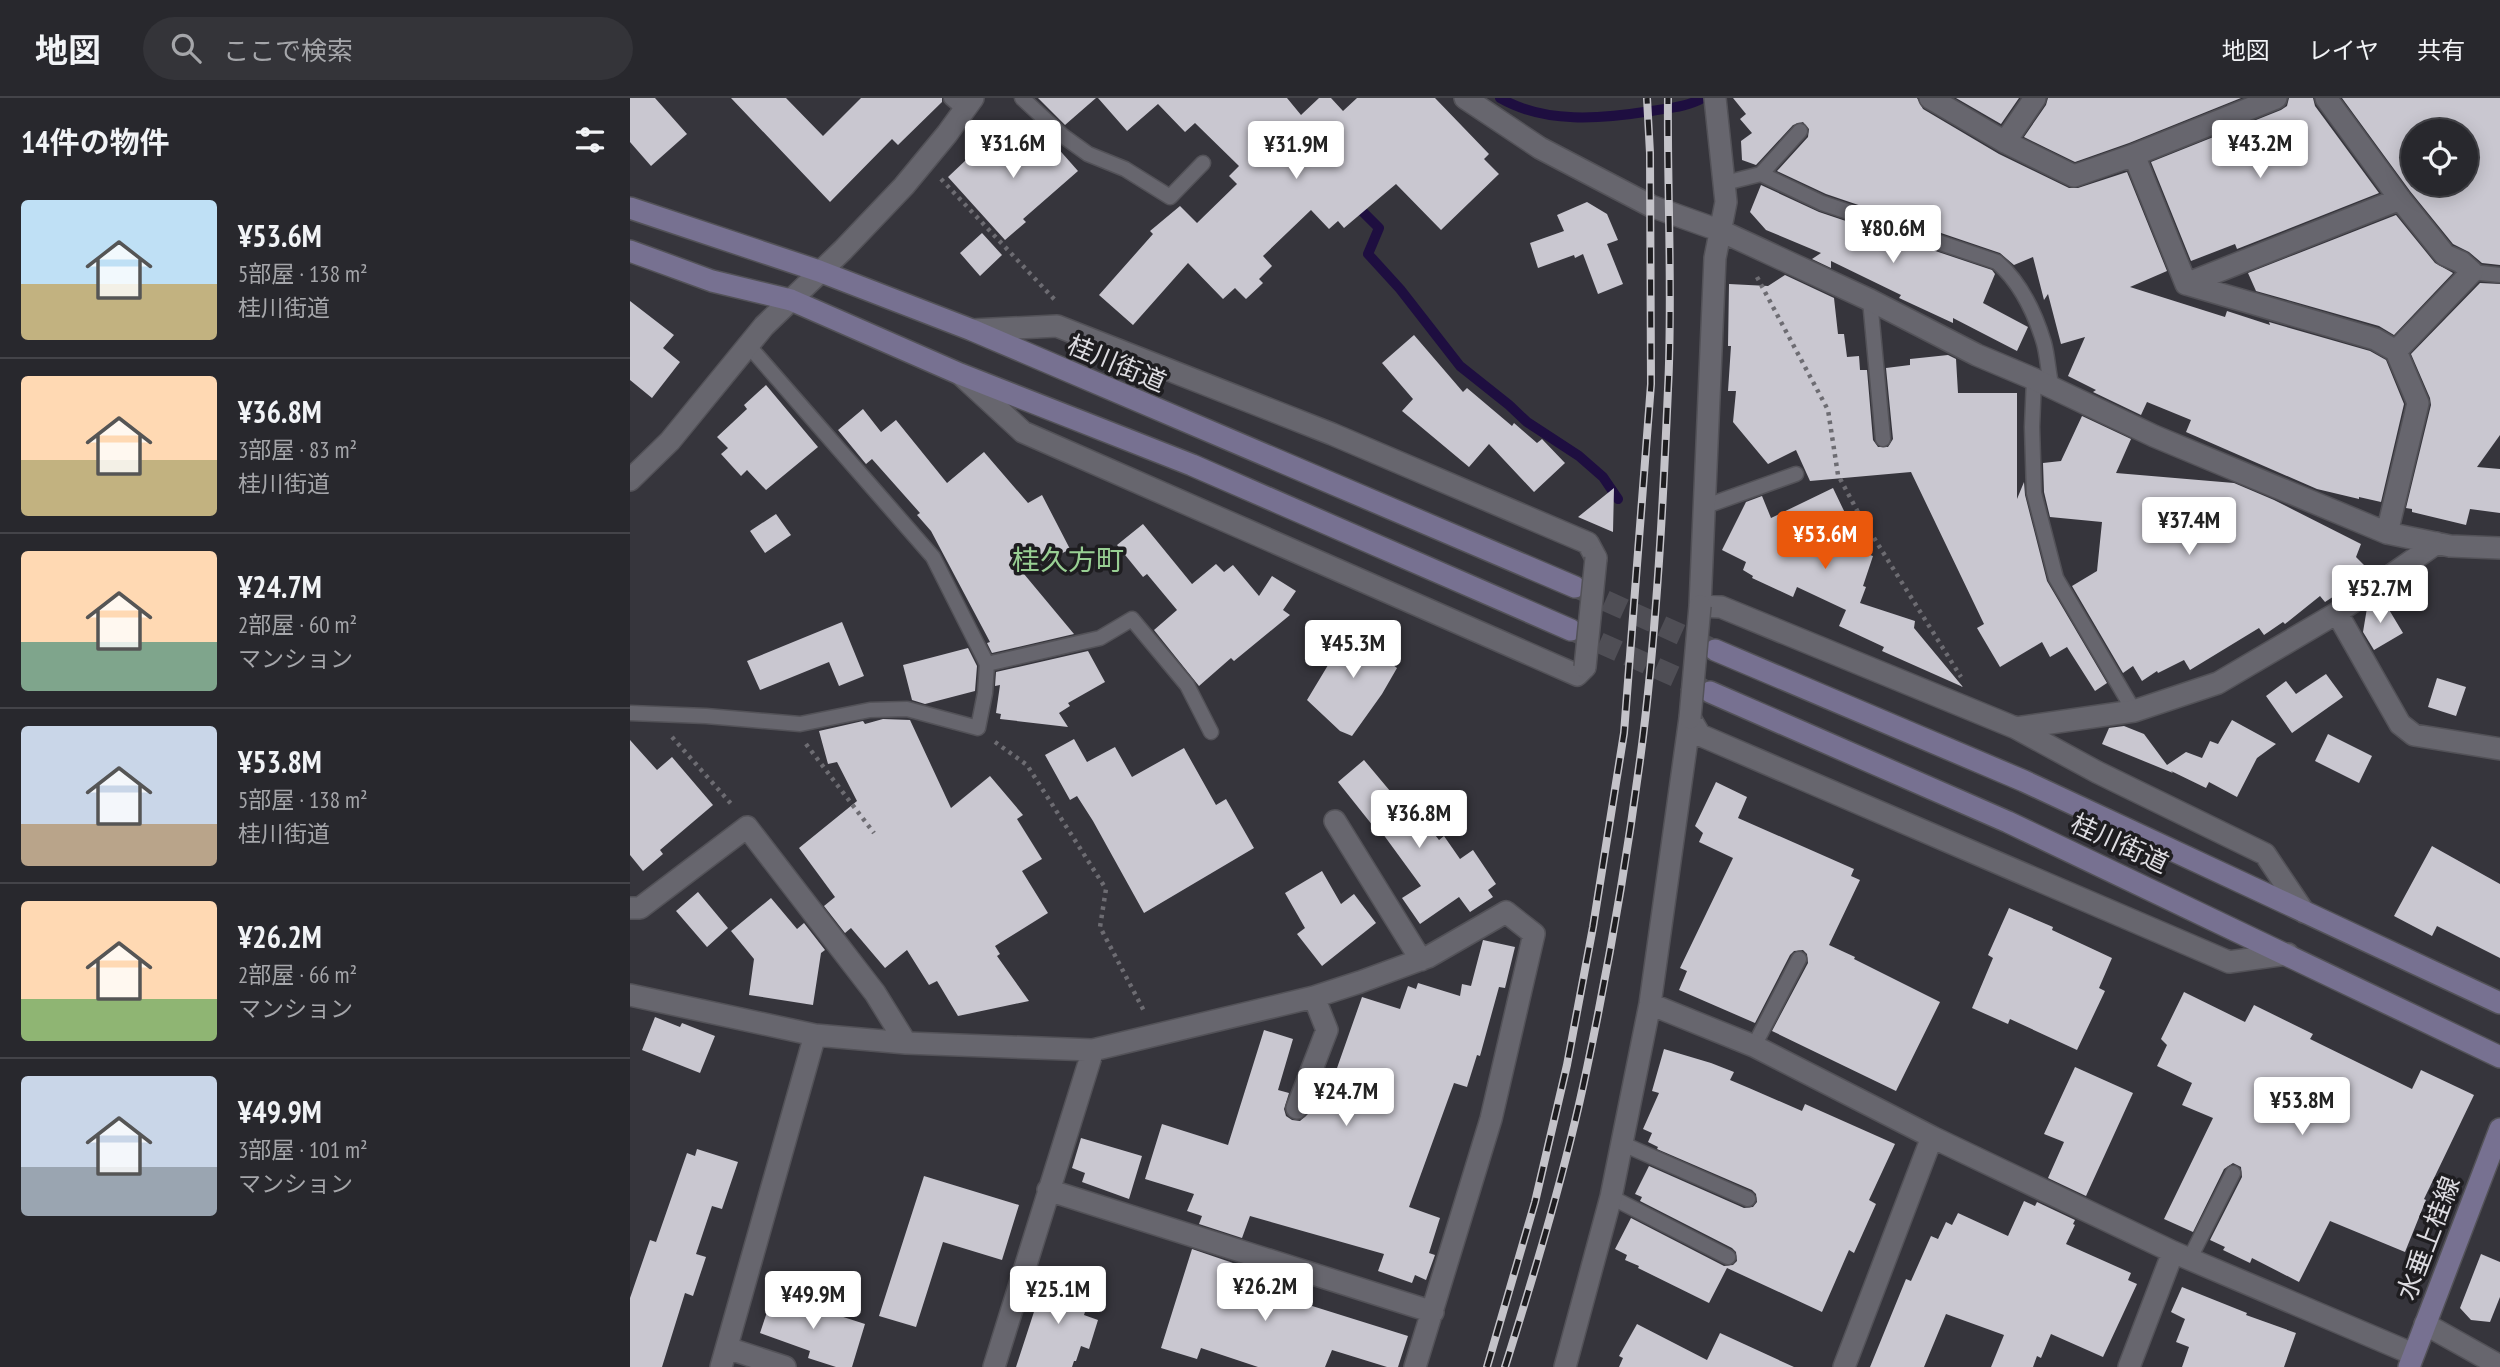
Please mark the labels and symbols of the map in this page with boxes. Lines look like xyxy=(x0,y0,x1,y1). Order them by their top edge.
pin: ¥31.6M xyxy=(956,120,1070,180)
pin: ¥43.2M xyxy=(2203,120,2317,180)
pin: ¥31.9M xyxy=(1239,122,1353,181)
pin: ¥80.6M xyxy=(1836,206,1950,265)
street label: 桂川街道 xyxy=(1063,327,1171,399)
pin: ¥37.4M xyxy=(2132,498,2246,557)
pin: ¥53.6M xyxy=(1768,512,1882,571)
district label: 桂久方町 xyxy=(1012,541,1124,578)
pin: ¥52.7M xyxy=(2323,566,2437,625)
pin: ¥45.3M xyxy=(1296,620,1410,680)
pin: ¥36.8M xyxy=(1362,790,1476,850)
street label: 桂川街道 xyxy=(2066,806,2174,880)
pin: ¥24.7M xyxy=(1289,1068,1403,1128)
pin: ¥53.8M xyxy=(2245,1077,2359,1137)
street label: 水垂上桂線 xyxy=(2389,1171,2467,1305)
pin: ¥26.2M xyxy=(1208,1264,1322,1323)
pin: ¥25.1M xyxy=(1001,1266,1115,1326)
pin: ¥49.9M xyxy=(756,1272,870,1331)

